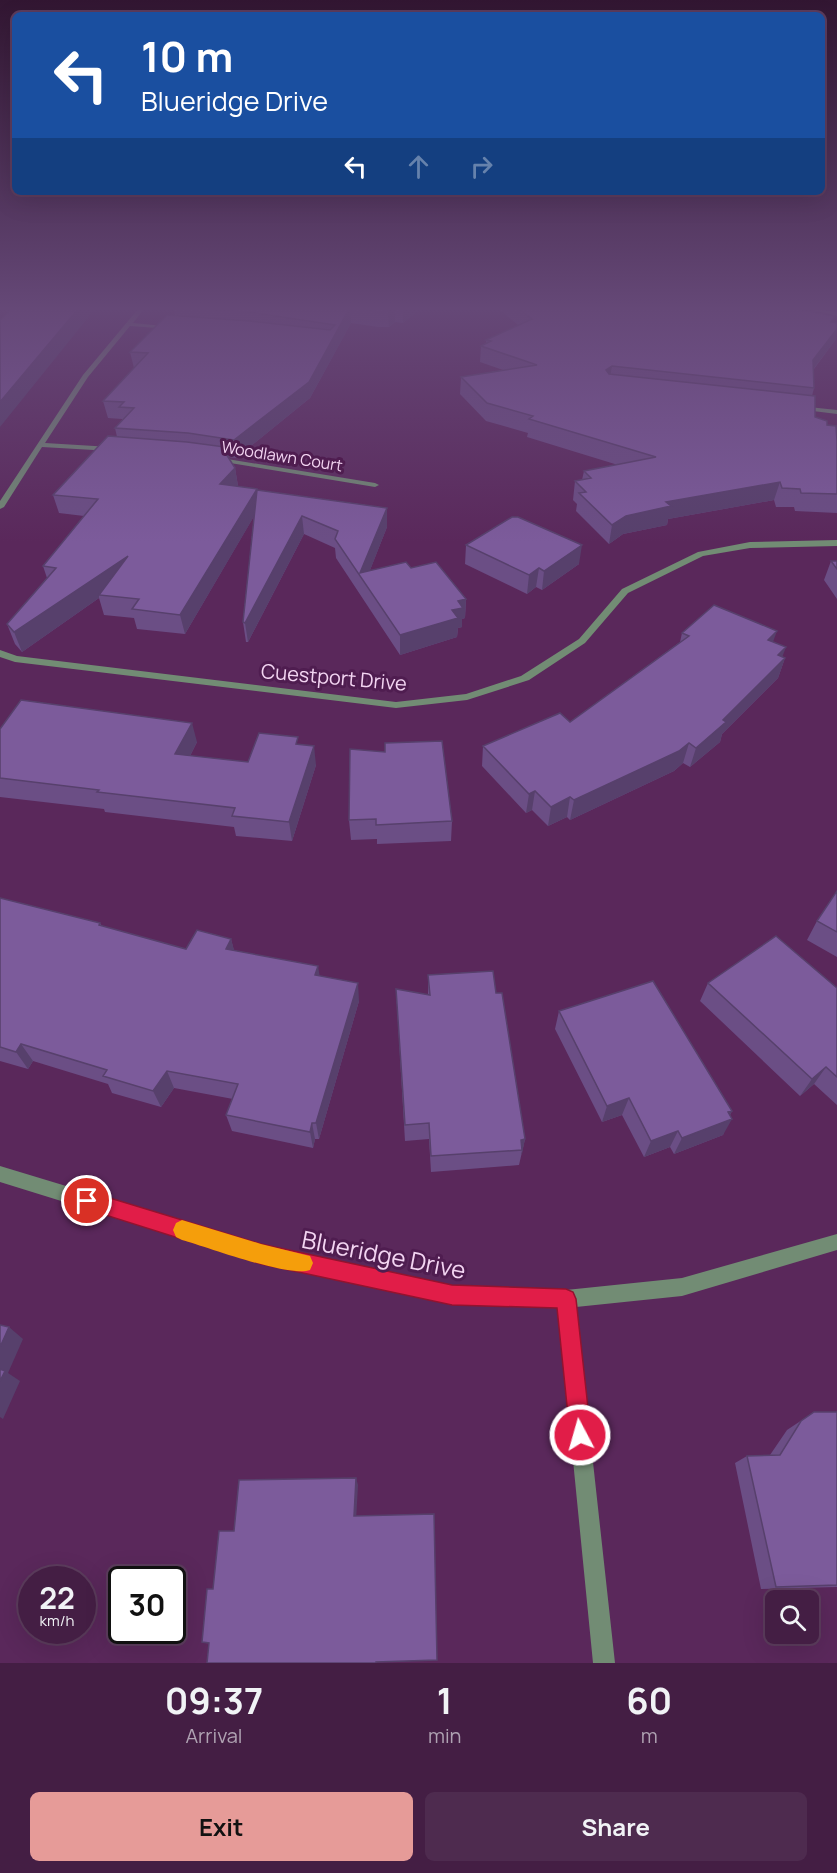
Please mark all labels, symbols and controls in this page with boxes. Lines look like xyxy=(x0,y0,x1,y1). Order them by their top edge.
text: 10 m xyxy=(141,27,233,85)
icon: left xyxy=(42,36,120,114)
text: Blueridge Drive xyxy=(141,82,328,119)
icon: left xyxy=(339,150,372,183)
icon: ahead xyxy=(402,150,435,183)
icon: right xyxy=(465,150,498,183)
street label: Woodlawn Court xyxy=(220,436,344,476)
street label: Cuestport Drive xyxy=(260,657,408,697)
pin xyxy=(61,1175,112,1226)
icon: arrive xyxy=(70,1184,103,1217)
street label: Blueridge Drive xyxy=(299,1222,469,1286)
position arrow xyxy=(548,1403,612,1467)
speed limit sign: 30 xyxy=(108,1566,186,1644)
text: 22 xyxy=(39,1577,75,1618)
map controls xyxy=(765,1590,819,1644)
button: search xyxy=(765,1590,819,1644)
text: km/h xyxy=(40,1610,74,1631)
text: 09:37 xyxy=(165,1676,263,1725)
text: 1 xyxy=(437,1676,453,1725)
text: 60 xyxy=(626,1676,672,1725)
text: Arrival xyxy=(185,1722,243,1749)
text: min xyxy=(428,1722,462,1749)
text: m xyxy=(641,1722,658,1749)
button: Exit xyxy=(30,1792,413,1861)
button: Share xyxy=(425,1792,807,1861)

